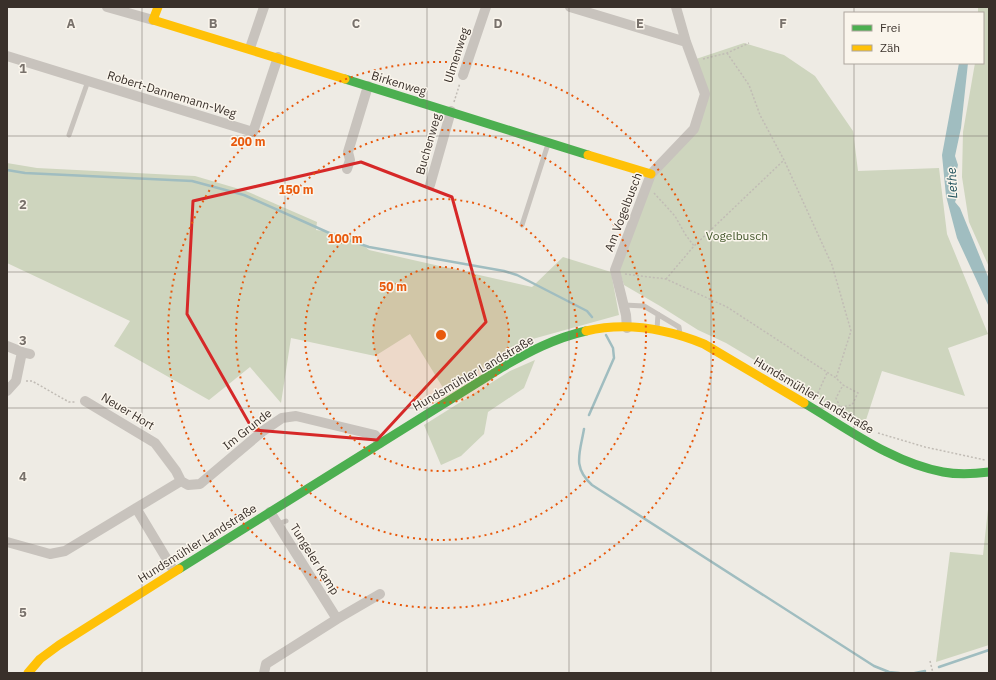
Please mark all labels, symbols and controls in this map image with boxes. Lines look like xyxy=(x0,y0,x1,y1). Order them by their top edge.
legend xyxy=(844,12,984,64)
text: A xyxy=(67,15,76,32)
text: B xyxy=(209,15,218,32)
text: C xyxy=(352,15,361,32)
text: D xyxy=(493,15,503,32)
text: E xyxy=(636,15,644,32)
text: F xyxy=(779,15,787,32)
text: Frei xyxy=(880,20,900,35)
street label: Ulmenweg xyxy=(440,25,472,85)
text: Zäh xyxy=(880,40,900,55)
text: 1 xyxy=(19,60,27,77)
street label: Robert-Dannemann-Weg xyxy=(106,67,239,121)
street label: Birkenweg xyxy=(370,68,429,99)
street label: Buchenweg xyxy=(412,111,444,176)
text: 200 m xyxy=(230,134,266,149)
water label: Lethe xyxy=(943,167,961,199)
street label: Am Vogelbusch xyxy=(601,170,645,254)
text: 150 m xyxy=(278,182,314,197)
text: 2 xyxy=(19,196,27,213)
park label: Vogelbusch xyxy=(706,228,768,243)
text: 100 m xyxy=(327,231,363,246)
text: 50 m xyxy=(379,279,407,294)
centre of rings xyxy=(434,328,448,342)
text: 3 xyxy=(19,332,27,349)
street label: Hundsmühler Landstraße xyxy=(410,332,537,414)
street label: Hundsmühler Landstraße xyxy=(751,353,877,437)
street label: Neuer Hort xyxy=(99,389,157,433)
street label: Im Grunde xyxy=(220,405,275,453)
text: 4 xyxy=(19,468,27,485)
street label: Hundsmühler Landstraße xyxy=(135,500,260,586)
street label: Tungeler Kamp xyxy=(287,521,343,597)
text: 5 xyxy=(19,604,27,621)

